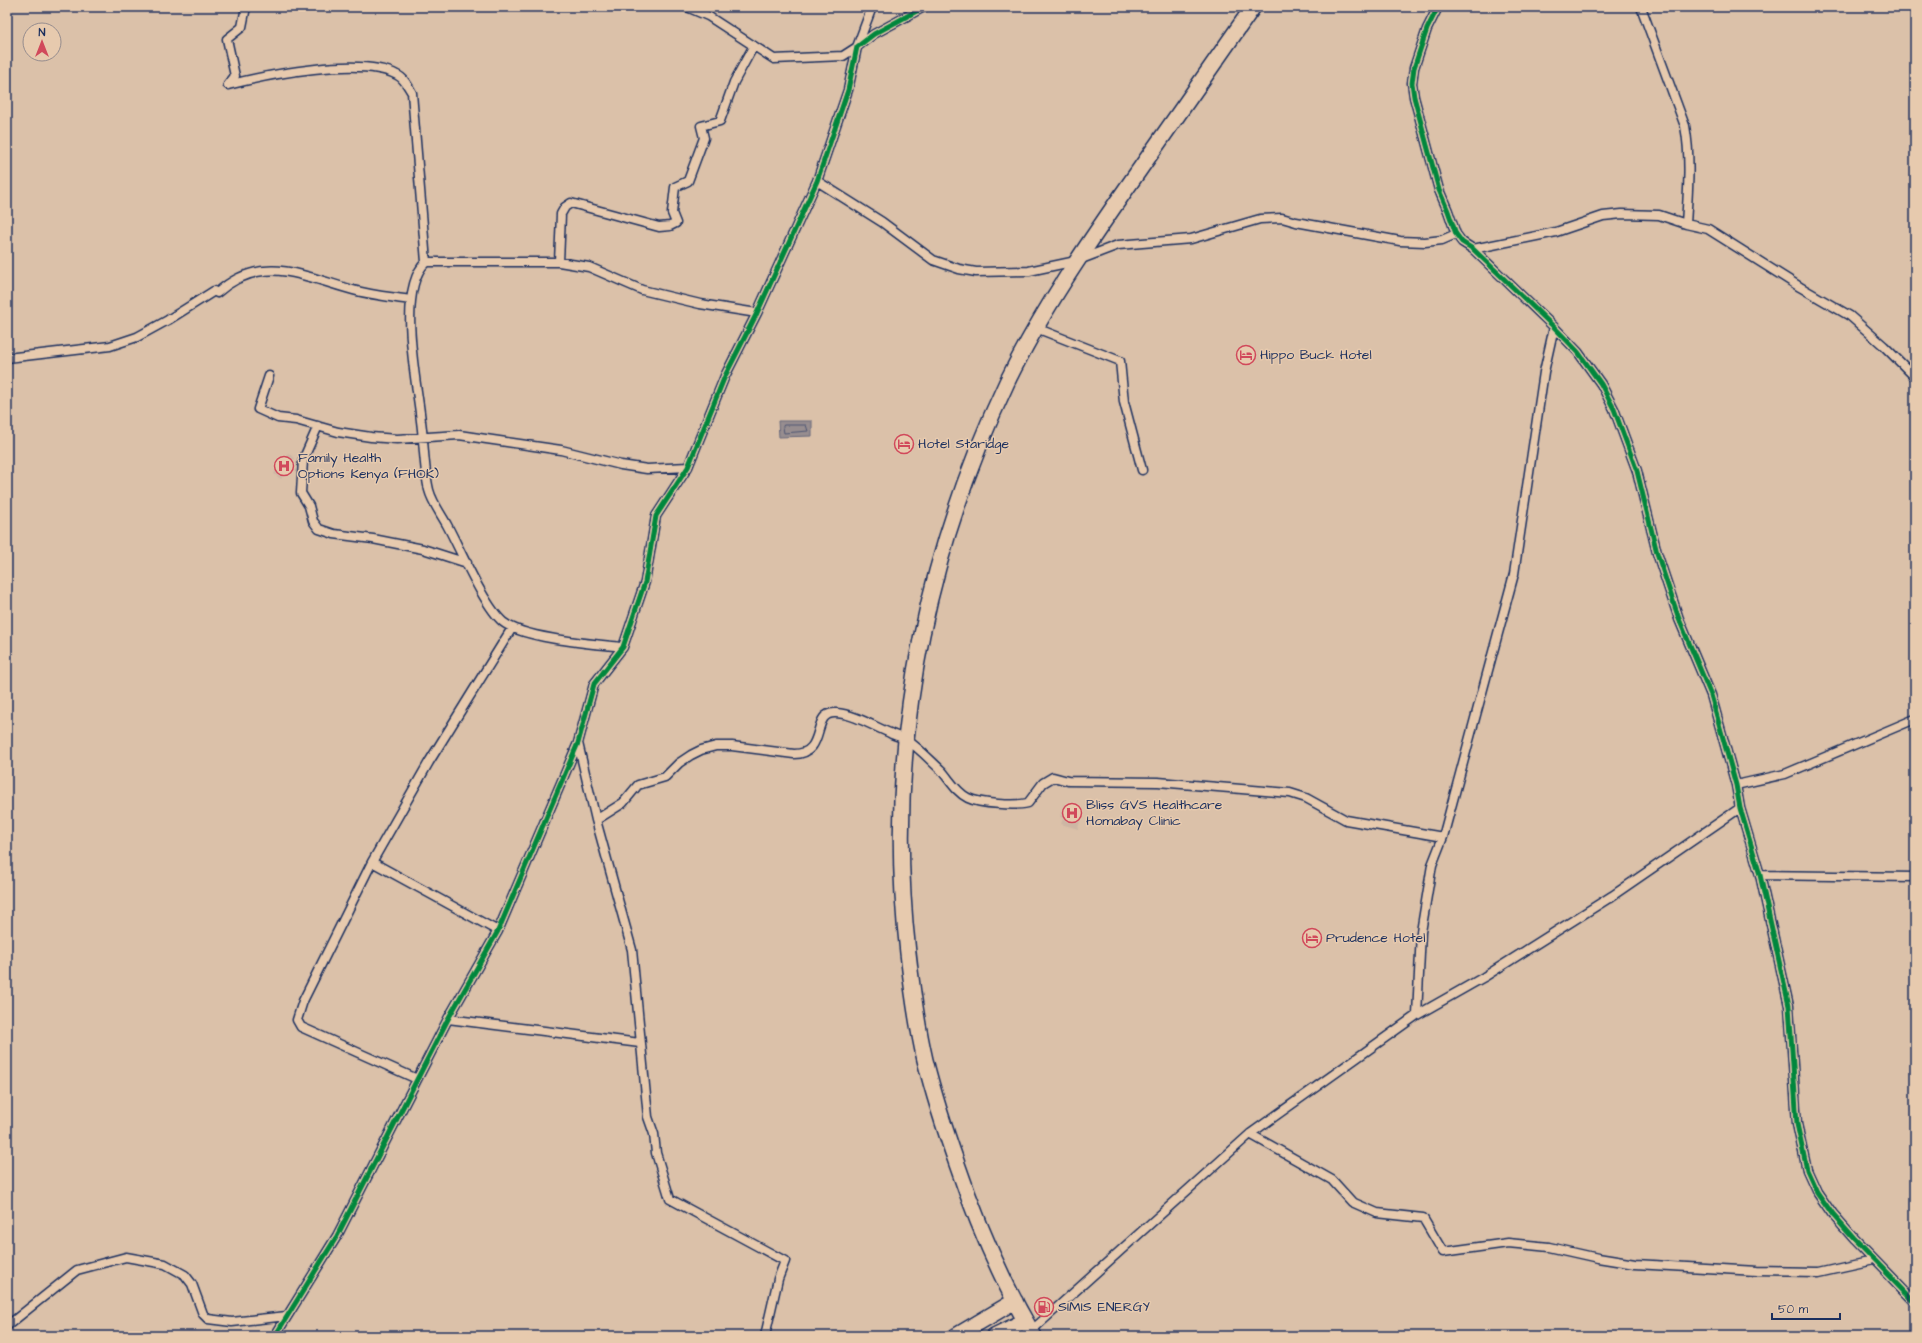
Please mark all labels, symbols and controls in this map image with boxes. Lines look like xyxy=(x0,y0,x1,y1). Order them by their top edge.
north arrow xyxy=(22,22,62,62)
text: N xyxy=(39,25,46,40)
hotel icon: Hippo Buck Hotel xyxy=(1235,344,1257,366)
place label: Hippo Buck Hotel xyxy=(1260,345,1372,365)
hotel icon: Hotel Staridge xyxy=(893,433,915,455)
place label: Hotel Staridge xyxy=(918,434,1009,454)
place label: Family Health Options Kenya (FHOK) xyxy=(298,448,439,484)
hospital icon: Family Health Options Kenya (FHOK) xyxy=(273,455,295,477)
place label: Bliss GVS Healthcare Homabay Clinic xyxy=(1086,795,1223,831)
hospital icon: Bliss GVS Healthcare Homabay Clinic xyxy=(1061,802,1083,824)
hotel icon: Prudence Hotel xyxy=(1301,927,1323,949)
place label: Prudence Hotel xyxy=(1326,928,1425,948)
scale bar xyxy=(1772,1295,1840,1321)
fuel station icon: SIMIS ENERGY xyxy=(1033,1296,1055,1318)
place label: SIMIS ENERGY xyxy=(1058,1297,1150,1317)
text: 50 m xyxy=(1778,1301,1809,1318)

